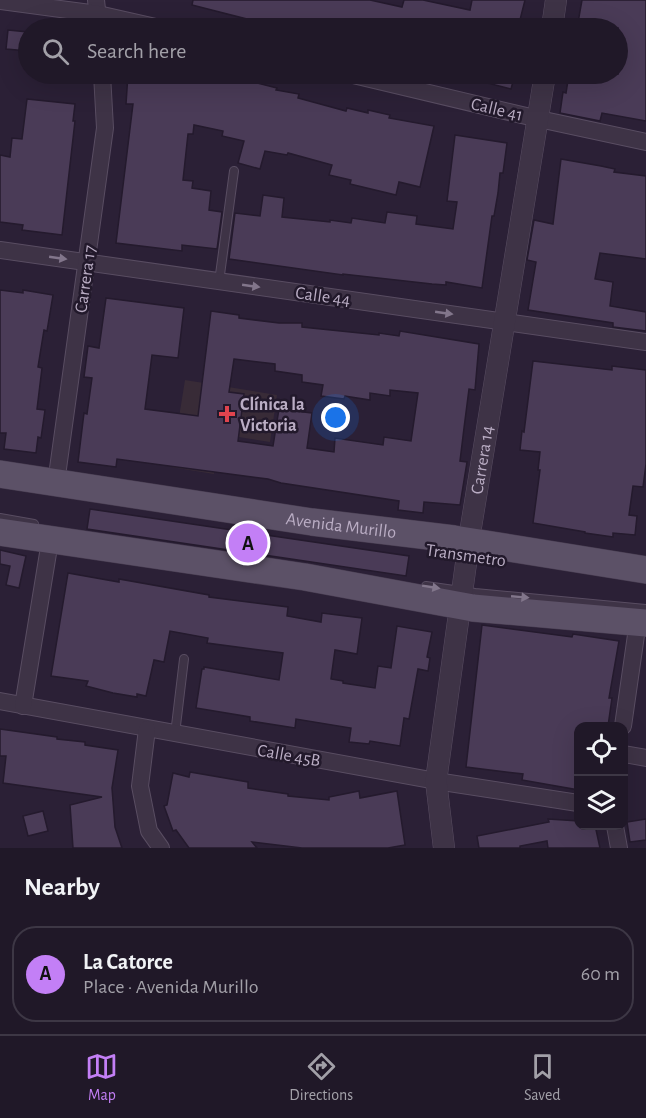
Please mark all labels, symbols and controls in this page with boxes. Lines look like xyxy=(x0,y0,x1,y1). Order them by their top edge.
search box xyxy=(18,18,628,84)
icon: search xyxy=(39,35,72,68)
text: Search here xyxy=(87,40,186,62)
street label: Calle 41 xyxy=(469,95,524,125)
street label: Carrera 17 xyxy=(72,244,100,314)
one-way arrow xyxy=(49,254,68,263)
one-way arrow xyxy=(242,281,261,291)
street label: Calle 44 xyxy=(294,284,352,310)
one-way arrow xyxy=(435,308,454,317)
place label: Clínica la Victoria xyxy=(240,396,305,435)
your location xyxy=(321,403,350,432)
marker: Clínica la Victoria xyxy=(218,405,236,423)
street label: Carrera 14 xyxy=(469,424,497,496)
street label: Avenida Murillo xyxy=(285,510,397,542)
pin: A xyxy=(228,520,268,566)
street label: Transmetro xyxy=(425,541,507,571)
one-way arrow xyxy=(422,582,441,591)
one-way arrow xyxy=(510,592,529,602)
map controls xyxy=(574,722,628,830)
button: locate xyxy=(574,722,628,776)
street label: Calle 45B xyxy=(256,742,322,770)
button: layers xyxy=(574,776,628,830)
text: Nearby xyxy=(24,874,100,900)
text: La Catorce xyxy=(83,951,173,973)
text: A xyxy=(40,964,52,984)
text: 60 m xyxy=(581,964,620,984)
text: Place · Avenida Murillo xyxy=(83,977,259,997)
tab: Map xyxy=(85,1050,118,1105)
tab: Directions xyxy=(289,1050,353,1105)
tab: Saved xyxy=(524,1050,561,1105)

